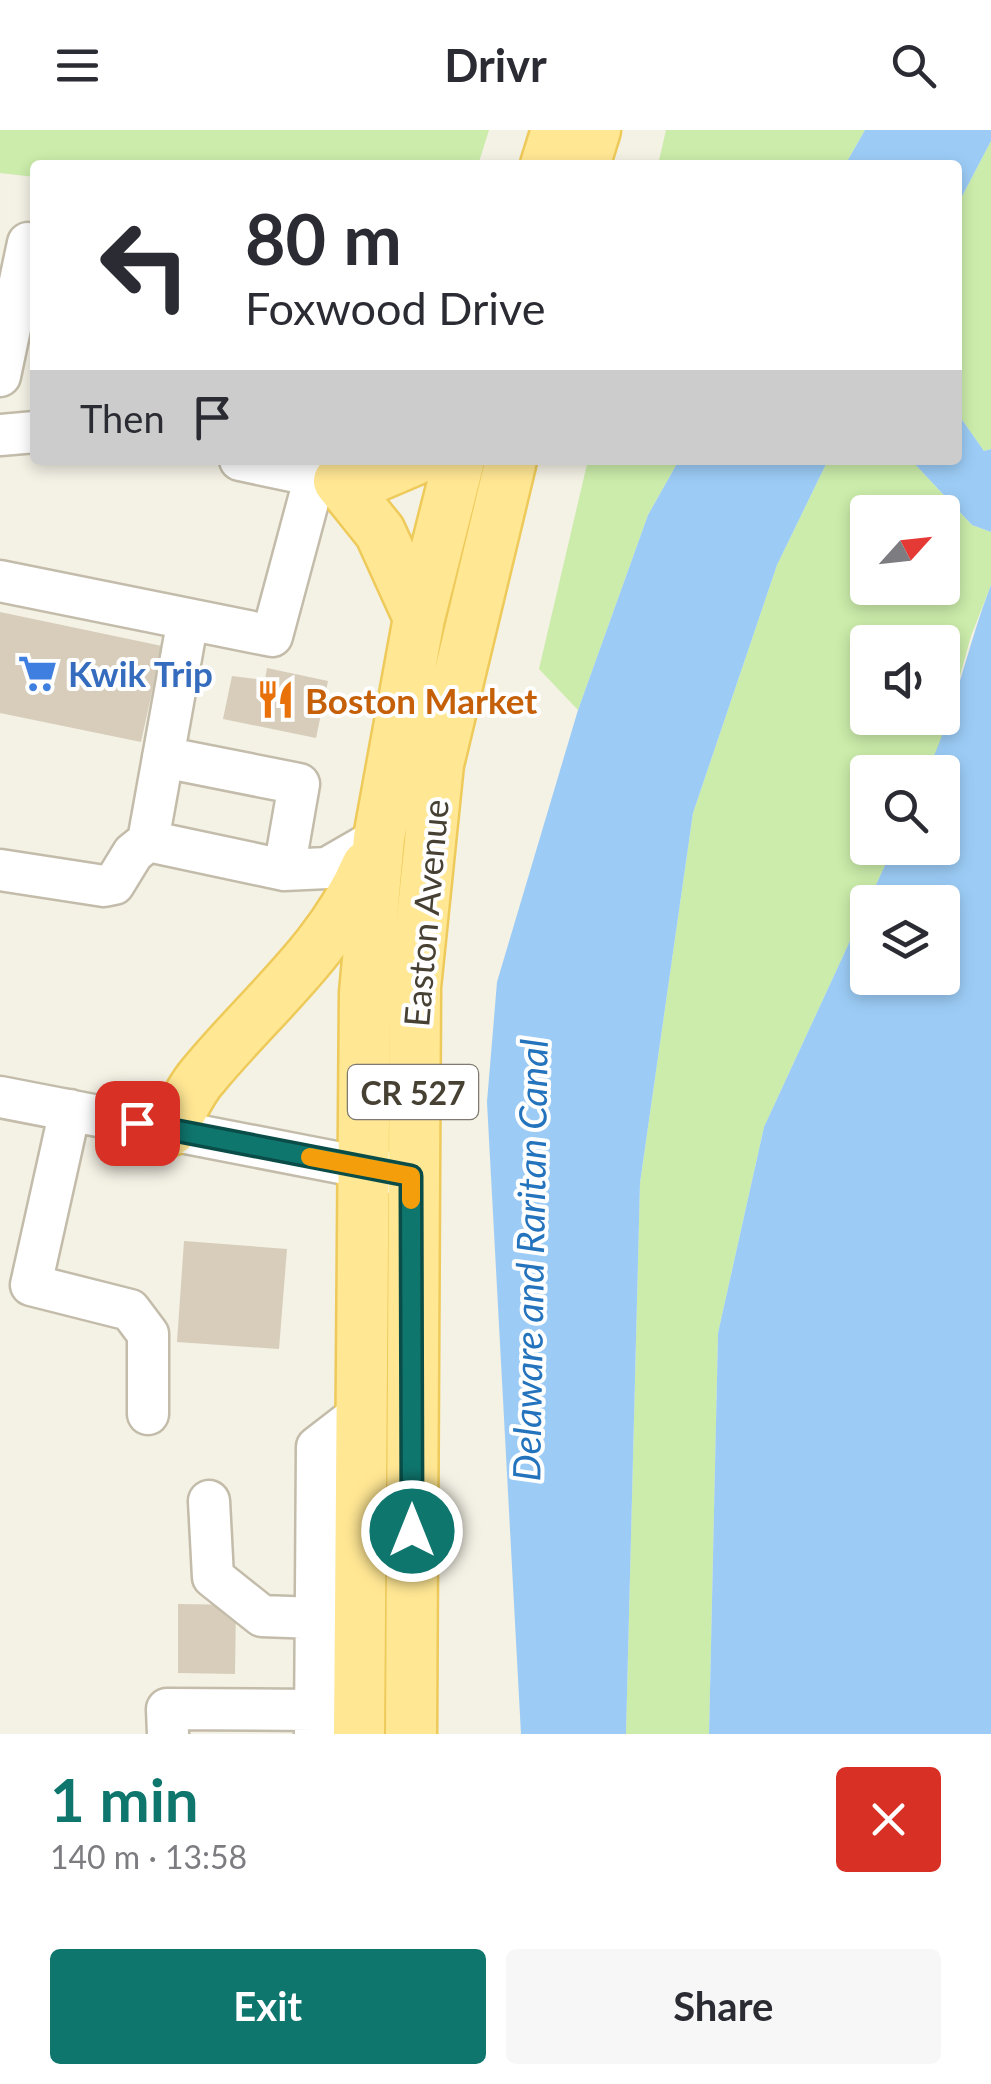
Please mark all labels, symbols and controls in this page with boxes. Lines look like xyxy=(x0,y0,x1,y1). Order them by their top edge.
icon: menu xyxy=(50,38,105,93)
text: Drivr xyxy=(444,38,547,92)
icon: search xyxy=(886,38,941,93)
text: 80 m xyxy=(245,196,402,280)
icon: left xyxy=(80,200,210,330)
text: Foxwood Drive xyxy=(245,281,545,335)
icon: arrive xyxy=(185,390,240,445)
text: Then xyxy=(80,395,165,441)
north arrow xyxy=(850,495,960,605)
map controls xyxy=(850,495,960,995)
button: sound xyxy=(850,625,960,735)
supermarket icon: Kwik Trip xyxy=(17,652,59,694)
place label: Kwik Trip xyxy=(68,652,213,694)
restaurant icon: Boston Market xyxy=(254,679,296,721)
place label: Boston Market xyxy=(305,679,537,721)
button: search xyxy=(850,755,960,865)
street label: Easton Avenue xyxy=(394,798,456,1028)
button: layers xyxy=(850,885,960,995)
water label: Delaware and Raritan Canal xyxy=(502,1038,556,1482)
road number: CR 527 xyxy=(348,1065,478,1119)
pin xyxy=(95,1081,180,1166)
icon: arrive xyxy=(110,1096,165,1151)
position arrow xyxy=(360,1479,464,1583)
text: 1 min xyxy=(50,1763,199,1835)
button: close xyxy=(836,1767,941,1872)
text: 140 m · 13:58 xyxy=(50,1837,247,1876)
button: Exit xyxy=(50,1949,486,2064)
button: Share xyxy=(506,1949,941,2064)

